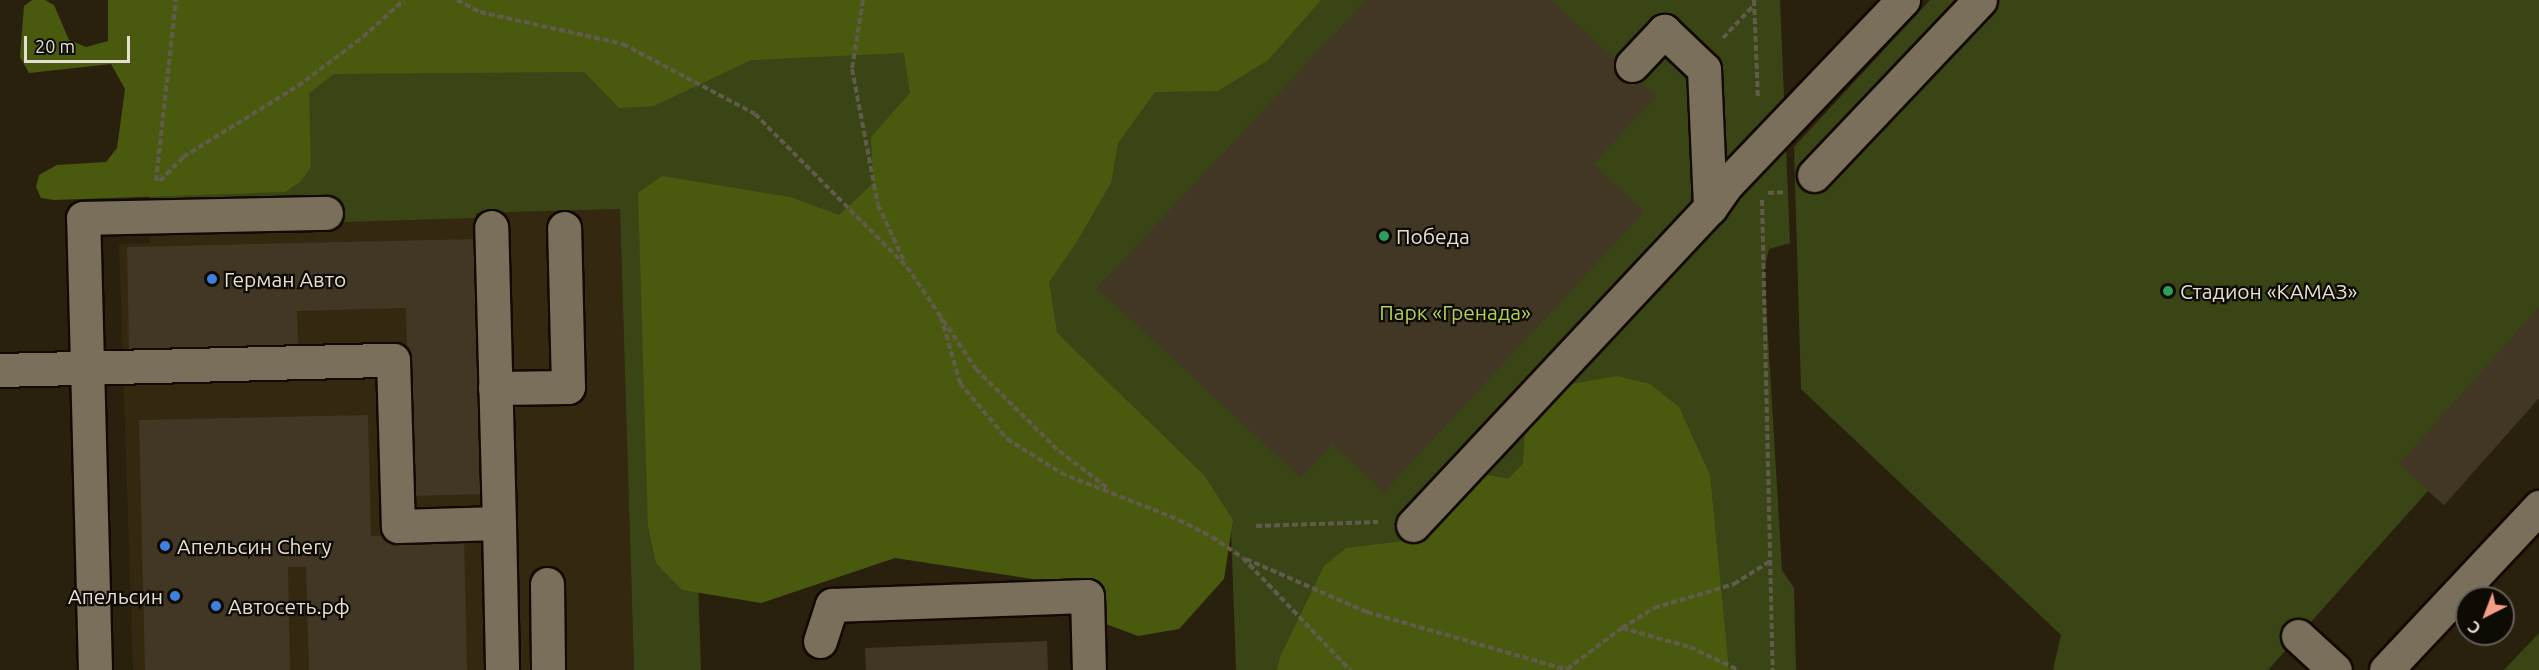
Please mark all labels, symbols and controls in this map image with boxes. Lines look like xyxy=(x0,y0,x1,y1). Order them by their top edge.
scale bar xyxy=(27,24,134,62)
text: 20 m xyxy=(35,36,75,56)
place label: Победа xyxy=(1396,223,1470,249)
marker: Победа xyxy=(1377,229,1391,243)
place label: Герман Авто xyxy=(224,266,346,292)
marker: Герман Авто xyxy=(205,272,219,286)
place label: Стадион «КАМАЗ» xyxy=(2180,278,2357,304)
marker: Стадион «КАМАЗ» xyxy=(2161,284,2175,298)
park label: Парк «Гренада» xyxy=(1379,299,1531,325)
place label: Апельсин Chery xyxy=(177,533,332,559)
marker: Апельсин Chery xyxy=(158,539,172,553)
place label: Апельсин xyxy=(68,583,163,609)
north arrow xyxy=(2455,586,2515,646)
marker: Апельсин xyxy=(168,589,182,603)
place label: Автосеть.рф xyxy=(228,593,350,619)
marker: Автосеть.рф xyxy=(209,599,223,613)
text: С xyxy=(2464,618,2484,638)

